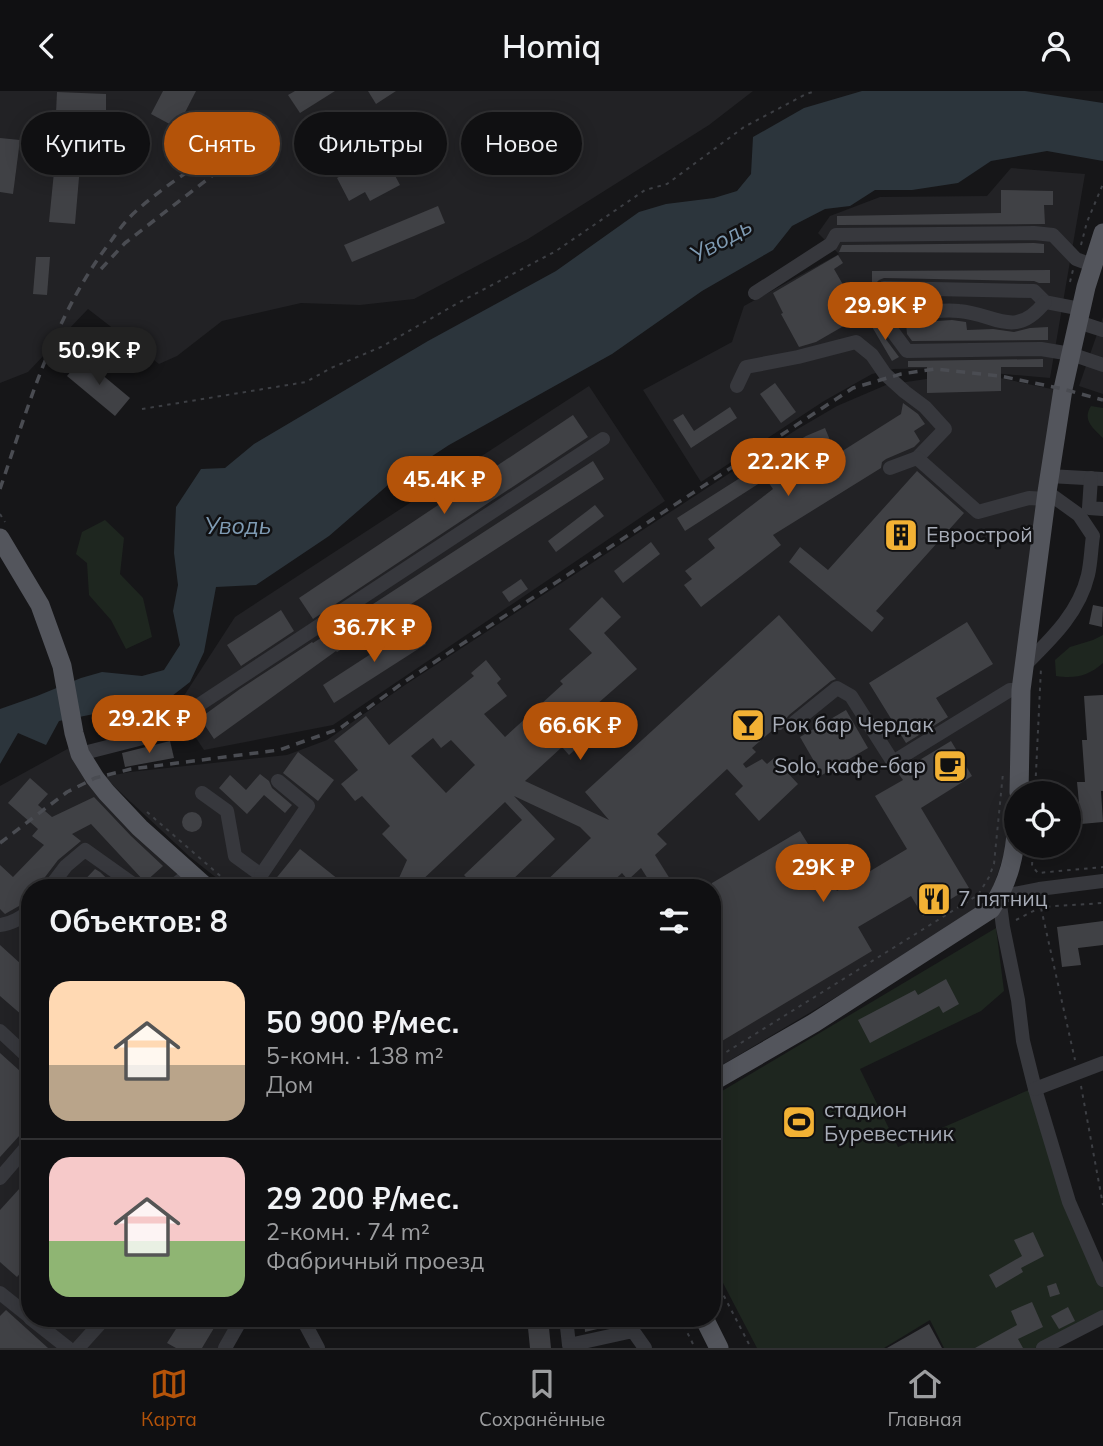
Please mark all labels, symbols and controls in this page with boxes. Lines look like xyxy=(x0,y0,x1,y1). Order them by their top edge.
text: Homiq xyxy=(502,26,601,66)
icon: back xyxy=(28,27,66,65)
icon: person xyxy=(1037,27,1075,65)
chip: Купить xyxy=(21,112,150,175)
chip: Снять xyxy=(164,112,280,175)
chip: Фильтры xyxy=(294,112,447,175)
chip: Новое xyxy=(461,112,582,175)
water label: Уводь xyxy=(684,211,757,268)
pin: 29.9K ₽ xyxy=(820,282,950,342)
text: 29.9K ₽ xyxy=(844,290,926,319)
pin: 50.9K ₽ xyxy=(34,327,164,387)
text: 50.9K ₽ xyxy=(58,335,140,364)
pin: 22.2K ₽ xyxy=(723,439,853,498)
text: 22.2K ₽ xyxy=(747,446,829,475)
pin: 45.4K ₽ xyxy=(379,457,509,516)
text: 45.4K ₽ xyxy=(403,464,485,493)
water label: Уводь xyxy=(205,511,271,540)
building icon: Еврострой xyxy=(882,516,920,554)
place label: Еврострой xyxy=(926,521,1033,547)
pin: 36.7K ₽ xyxy=(309,605,439,664)
text: 36.7K ₽ xyxy=(333,612,415,641)
pin: 29.2K ₽ xyxy=(84,695,214,755)
text: 29.2K ₽ xyxy=(108,703,190,732)
pin: 66.6K ₽ xyxy=(515,703,645,762)
bar icon: Рок бар Чердак xyxy=(729,706,767,744)
text: 66.6K ₽ xyxy=(539,710,621,739)
place label: Рок бар Чердак xyxy=(772,711,934,737)
cafe icon: Solo, кафе-бар xyxy=(931,747,969,785)
place label: Solo, кафе-бар xyxy=(774,752,926,778)
map controls xyxy=(1004,781,1081,858)
button: locate xyxy=(1004,781,1081,858)
pin: 29K ₽ xyxy=(774,845,872,904)
text: 29K ₽ xyxy=(791,852,855,881)
restaurant icon: 7 пятниц xyxy=(915,880,953,918)
place label: 7 пятниц xyxy=(958,885,1048,911)
text: Объектов: 8 xyxy=(49,902,228,940)
icon: filters xyxy=(655,902,693,940)
text: 50 900 ₽/мес. xyxy=(266,1003,459,1041)
icon: home xyxy=(105,1009,189,1093)
text: 5-комн. · 138 m² xyxy=(266,1041,444,1070)
text: Дом xyxy=(266,1070,313,1099)
place label: стадион Буревестник xyxy=(824,1096,955,1146)
sports icon: стадион Буревестник xyxy=(780,1103,818,1141)
text: 29 200 ₽/мес. xyxy=(266,1179,459,1217)
icon: home xyxy=(105,1185,189,1269)
text: 2-комн. · 74 m² xyxy=(266,1217,430,1246)
text: Фабричный проезд xyxy=(266,1246,484,1275)
tab: Карта xyxy=(141,1365,197,1431)
tab: Сохранённые xyxy=(479,1365,605,1431)
tab: Главная xyxy=(887,1365,962,1431)

